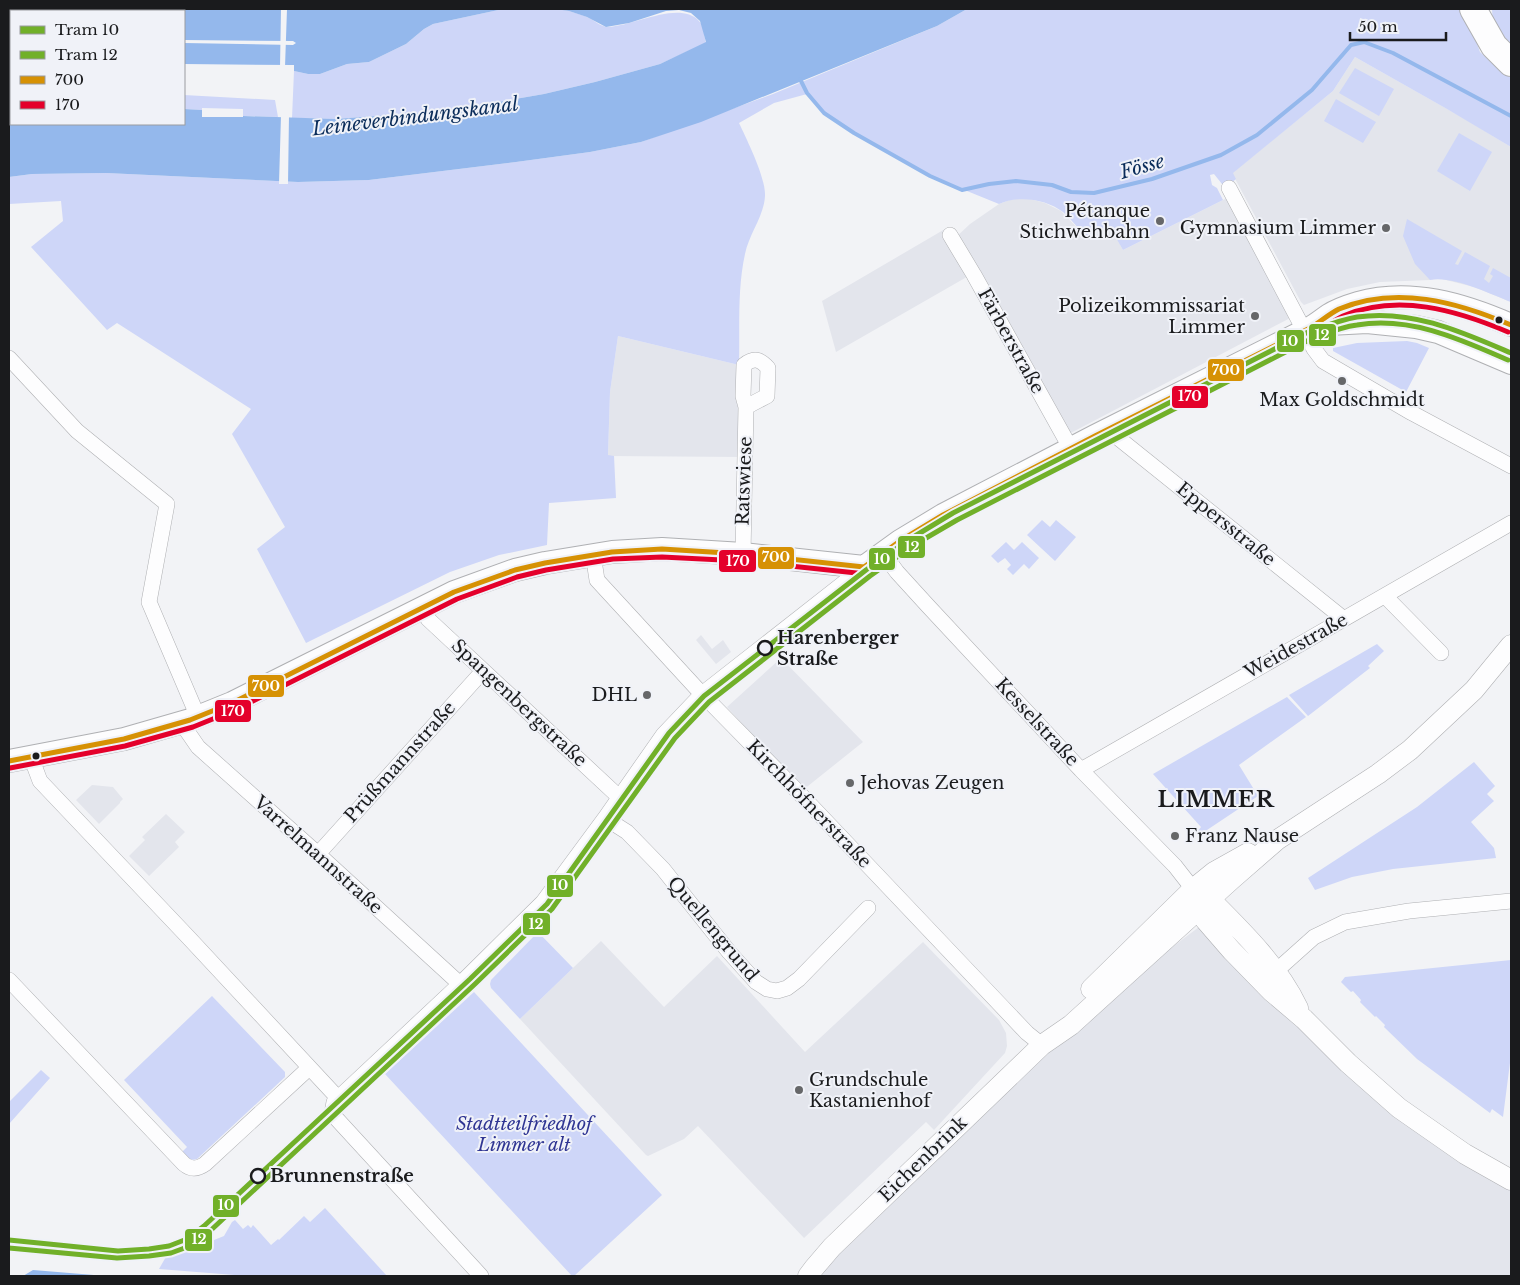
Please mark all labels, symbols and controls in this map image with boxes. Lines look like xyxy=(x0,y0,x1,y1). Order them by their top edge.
legend xyxy=(10,10,185,125)
scale bar xyxy=(1350,10,1446,42)
text: 50 m xyxy=(1358,17,1398,36)
text: Tram 10 xyxy=(55,20,119,39)
text: Tram 12 xyxy=(55,45,118,64)
text: 700 xyxy=(55,70,84,89)
water label: Leineverbindungskanal xyxy=(310,92,519,141)
text: 170 xyxy=(55,95,80,114)
water label: Fösse xyxy=(1116,149,1167,184)
place label: Pétanque Stichwehbahn xyxy=(1020,200,1150,243)
marker: Pétanque Stichwehbahn xyxy=(1154,215,1166,227)
place label: Gymnasium Limmer xyxy=(1180,217,1376,239)
marker: Gymnasium Limmer xyxy=(1380,222,1392,234)
street label: Färberstraße xyxy=(973,285,1049,397)
place label: Polizeikommissariat Limmer xyxy=(1058,295,1245,338)
marker: Polizeikommissariat Limmer xyxy=(1249,310,1261,322)
unlabelled marker xyxy=(1494,315,1504,325)
line badge: 12 xyxy=(1308,323,1337,347)
text: 12 xyxy=(1314,326,1330,344)
line badge: 10 xyxy=(1276,329,1305,353)
text: 10 xyxy=(1282,332,1298,350)
line badge: 700 xyxy=(1207,358,1245,382)
text: 700 xyxy=(1212,361,1240,379)
marker: Max Goldschmidt xyxy=(1336,375,1348,387)
line badge: 170 xyxy=(1171,385,1209,409)
text: 170 xyxy=(1178,387,1202,405)
place label: Max Goldschmidt xyxy=(1259,389,1425,411)
street label: Ratswiese xyxy=(731,436,757,526)
street label: Eppersstraße xyxy=(1172,477,1280,571)
line badge: 12 xyxy=(897,535,926,559)
text: 12 xyxy=(904,538,920,556)
line badge: 700 xyxy=(757,546,795,570)
line badge: 10 xyxy=(868,547,896,571)
text: 700 xyxy=(762,548,790,566)
line badge: 170 xyxy=(718,549,757,573)
text: 10 xyxy=(874,550,890,568)
text: 170 xyxy=(726,552,750,570)
street label: Weidestraße xyxy=(1240,609,1352,684)
place label: Harenberger Straße xyxy=(777,627,899,670)
street label: Spangenbergstraße xyxy=(447,635,591,771)
marker: Harenberger Straße xyxy=(757,640,773,656)
street label: Kesselstraße xyxy=(991,673,1083,771)
line badge: 700 xyxy=(247,674,285,698)
text: 700 xyxy=(252,677,280,695)
place label: DHL xyxy=(592,684,637,706)
marker: DHL xyxy=(641,689,653,701)
street label: Prüßmannstraße xyxy=(340,697,460,827)
line badge: 170 xyxy=(214,699,252,723)
text: 170 xyxy=(221,702,245,720)
street label: Kirchhöfnerstraße xyxy=(742,735,876,873)
unlabelled marker xyxy=(31,751,41,761)
place label: Jehovas Zeugen xyxy=(858,772,1005,794)
marker: Jehovas Zeugen xyxy=(844,777,856,789)
district label: LIMMER xyxy=(1157,786,1275,813)
street label: Varrelmannstraße xyxy=(248,791,387,919)
place label: Franz Nause xyxy=(1185,825,1299,847)
marker: Franz Nause xyxy=(1169,830,1181,842)
street label: Quellengrund xyxy=(663,872,763,986)
line badge: 10 xyxy=(546,874,574,898)
text: 10 xyxy=(552,876,568,894)
line badge: 12 xyxy=(522,912,551,936)
text: 12 xyxy=(528,915,544,933)
place label: Grundschule Kastanienhof xyxy=(809,1069,933,1112)
marker: Grundschule Kastanienhof xyxy=(793,1084,805,1096)
street label: Eichenbrink xyxy=(874,1112,972,1206)
park label: Stadtteilfriedhof Limmer alt xyxy=(456,1113,596,1156)
place label: Brunnenstraße xyxy=(270,1165,414,1187)
marker: Brunnenstraße xyxy=(250,1168,266,1184)
line badge: 10 xyxy=(212,1194,240,1218)
text: 10 xyxy=(218,1196,234,1214)
line badge: 12 xyxy=(184,1228,213,1252)
text: 12 xyxy=(191,1230,207,1248)

